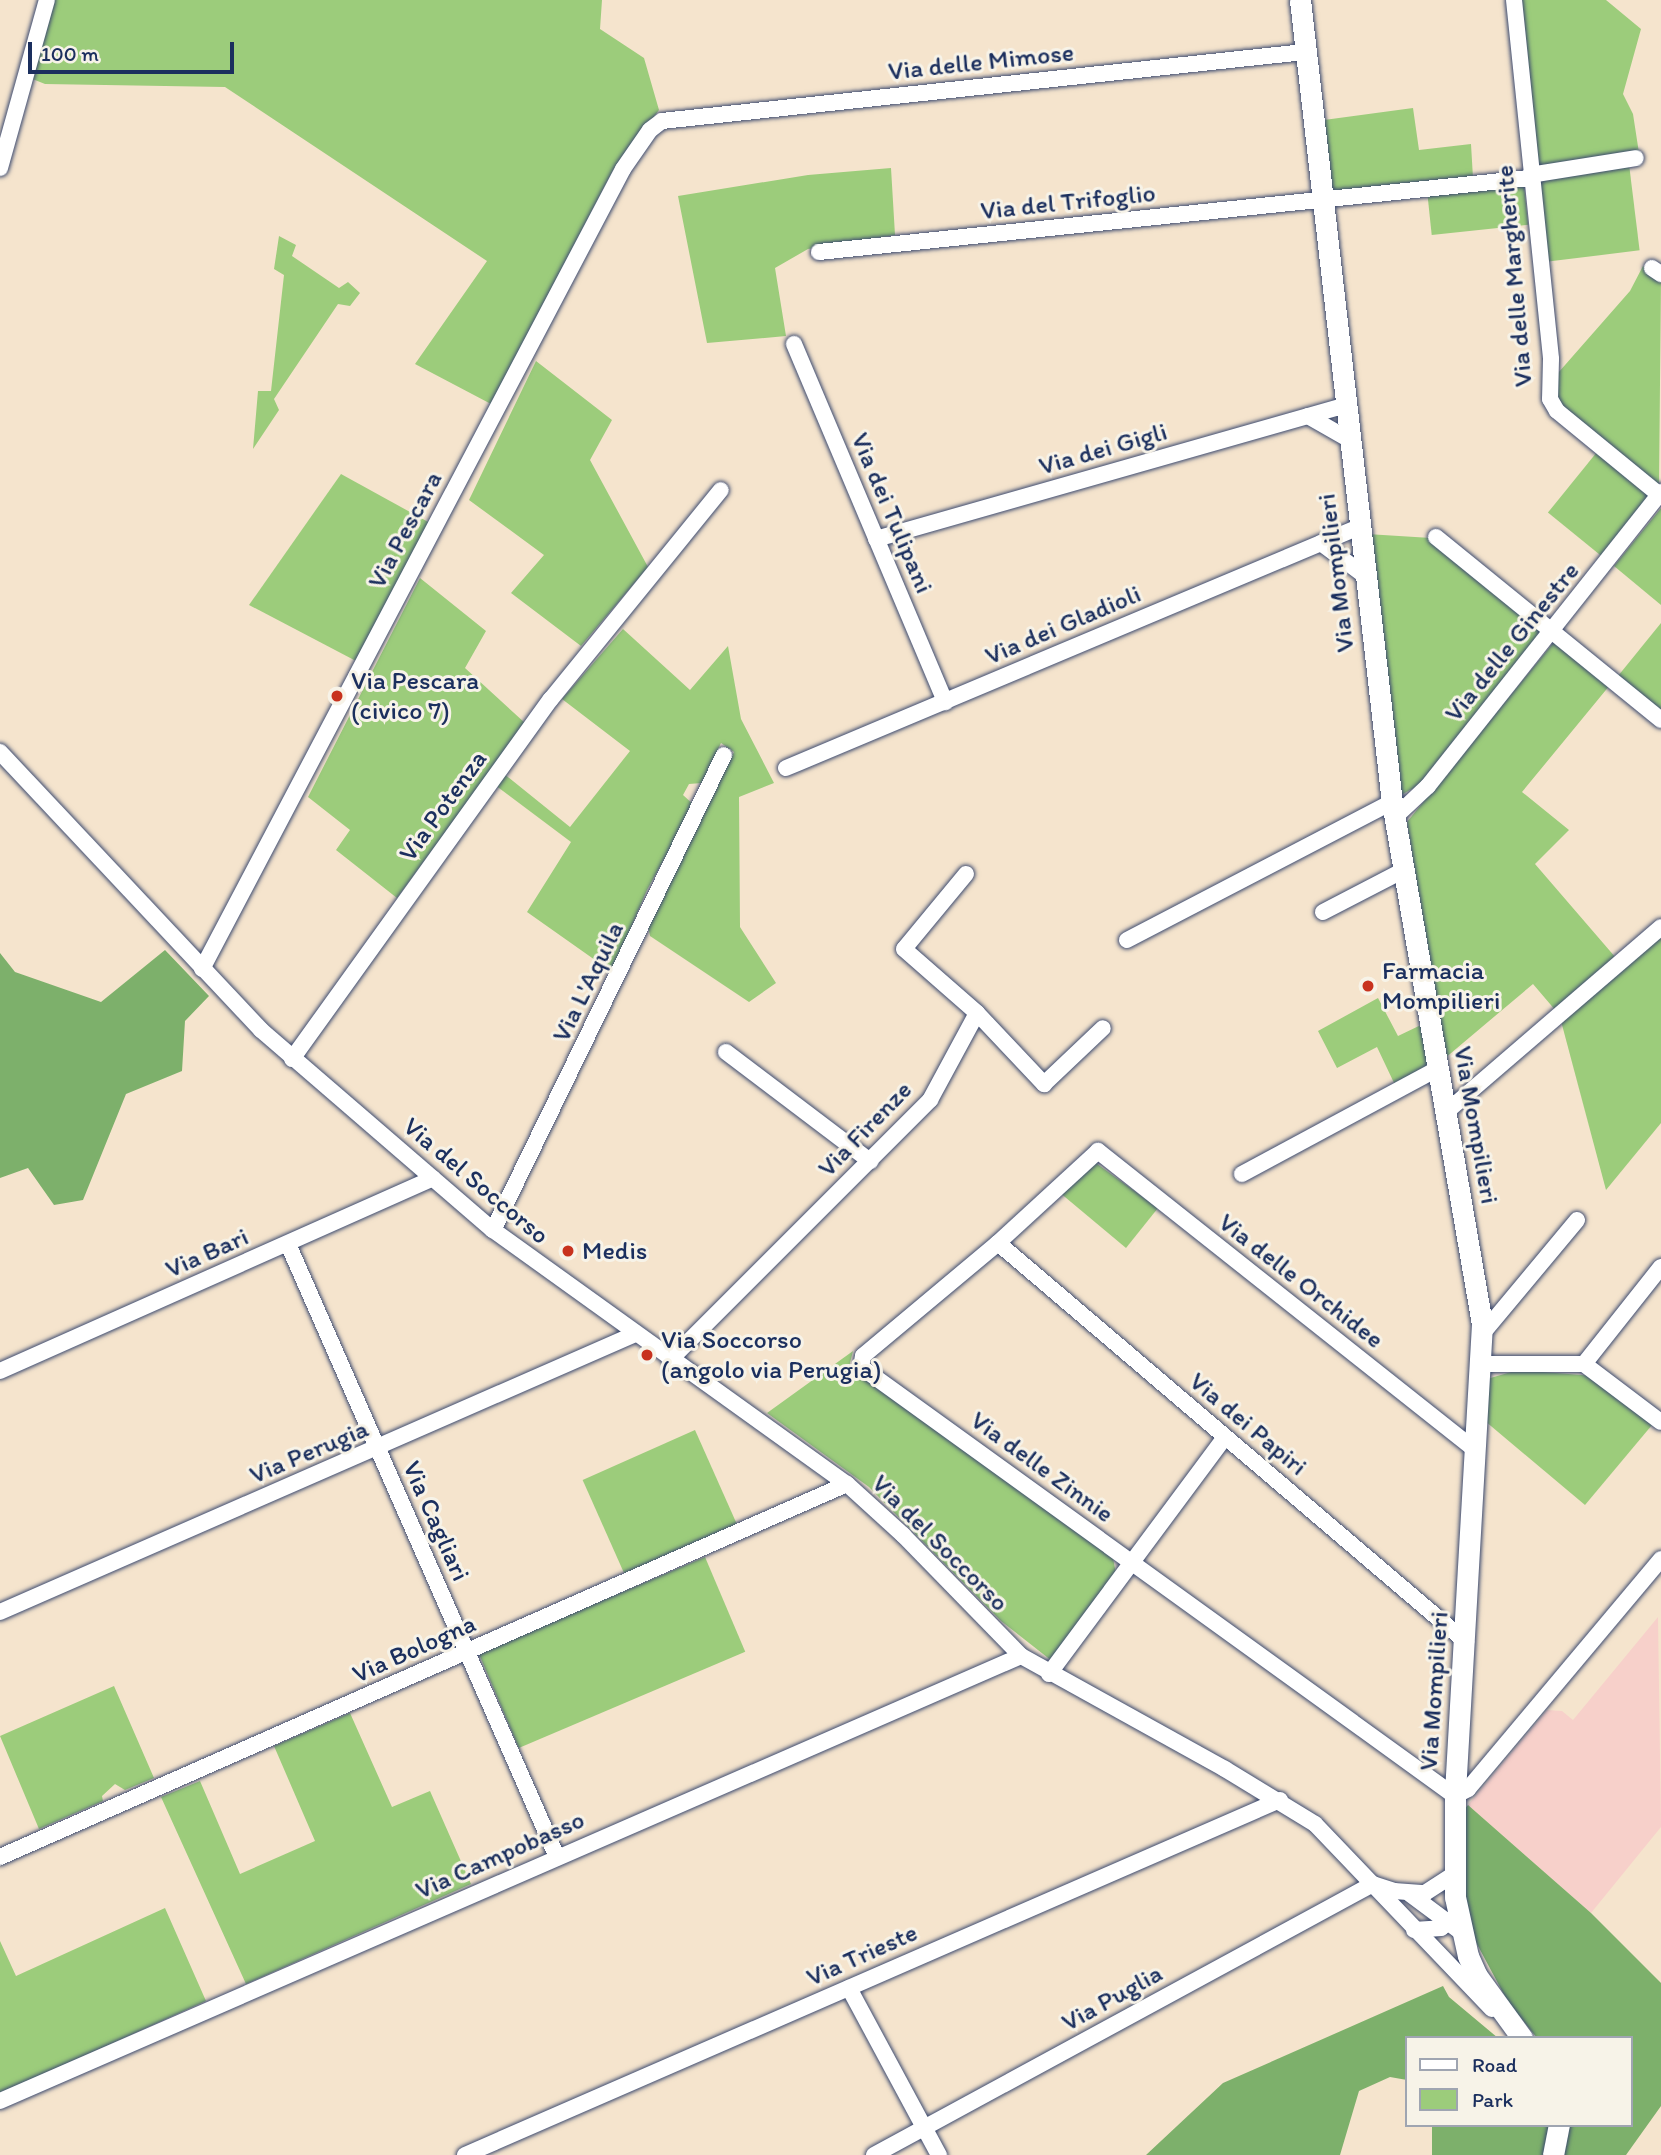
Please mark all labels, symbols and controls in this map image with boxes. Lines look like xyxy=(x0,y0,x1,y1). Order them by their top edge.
scale bar xyxy=(32,28,238,72)
street label: Via delle Mimose xyxy=(887,37,1075,87)
text: 100 m xyxy=(41,41,99,66)
street label: Via delle Margherite xyxy=(1489,164,1539,388)
street label: Via del Trifoglio xyxy=(980,177,1156,227)
street label: Via dei Gigli xyxy=(1035,416,1171,482)
street label: Via dei Tulipani xyxy=(845,429,939,597)
street label: Via Pescara xyxy=(361,467,449,593)
street label: Via Mompilieri xyxy=(1311,492,1361,654)
street label: Via delle Ginestre xyxy=(1438,556,1586,728)
street label: Via dei Gladioli xyxy=(980,578,1146,672)
place label: Via Pescara (civico 7) xyxy=(351,665,478,726)
marker: Via Pescara (civico 7) xyxy=(329,688,345,704)
street label: Via Potenza xyxy=(392,744,494,868)
street label: Via L'Aquila xyxy=(545,917,631,1047)
place label: Farmacia Mompilieri xyxy=(1382,955,1500,1016)
marker: Farmacia Mompilieri xyxy=(1360,978,1376,994)
street label: Via Mompilieri xyxy=(1447,1044,1505,1206)
street label: Via Firenze xyxy=(811,1074,919,1184)
street label: Via del Soccorso xyxy=(397,1111,555,1251)
street label: Via delle Orchidee xyxy=(1212,1207,1390,1355)
street label: Via Bari xyxy=(160,1221,254,1285)
place label: Medis xyxy=(582,1235,647,1267)
marker: Medis xyxy=(560,1243,576,1259)
place label: Via Soccorso (angolo via Perugia) xyxy=(661,1324,881,1386)
marker: Via Soccorso (angolo via Perugia) xyxy=(639,1347,655,1363)
street label: Via dei Papiri xyxy=(1183,1366,1313,1482)
street label: Via delle Zinnie xyxy=(964,1405,1120,1529)
street label: Via Perugia xyxy=(245,1413,373,1491)
street label: Via Cagliari xyxy=(396,1456,476,1586)
street label: Via del Soccorso xyxy=(865,1468,1015,1618)
street label: Via Bologna xyxy=(347,1608,481,1690)
street label: Via Mompilieri xyxy=(1413,1611,1455,1771)
street label: Via Campobasso xyxy=(410,1804,590,1906)
street label: Via Trieste xyxy=(802,1917,922,1993)
street label: Via Puglia xyxy=(1056,1958,1168,2038)
legend xyxy=(1406,2036,1633,2127)
text: Road xyxy=(1472,2052,1517,2077)
text: Park xyxy=(1472,2087,1513,2112)

